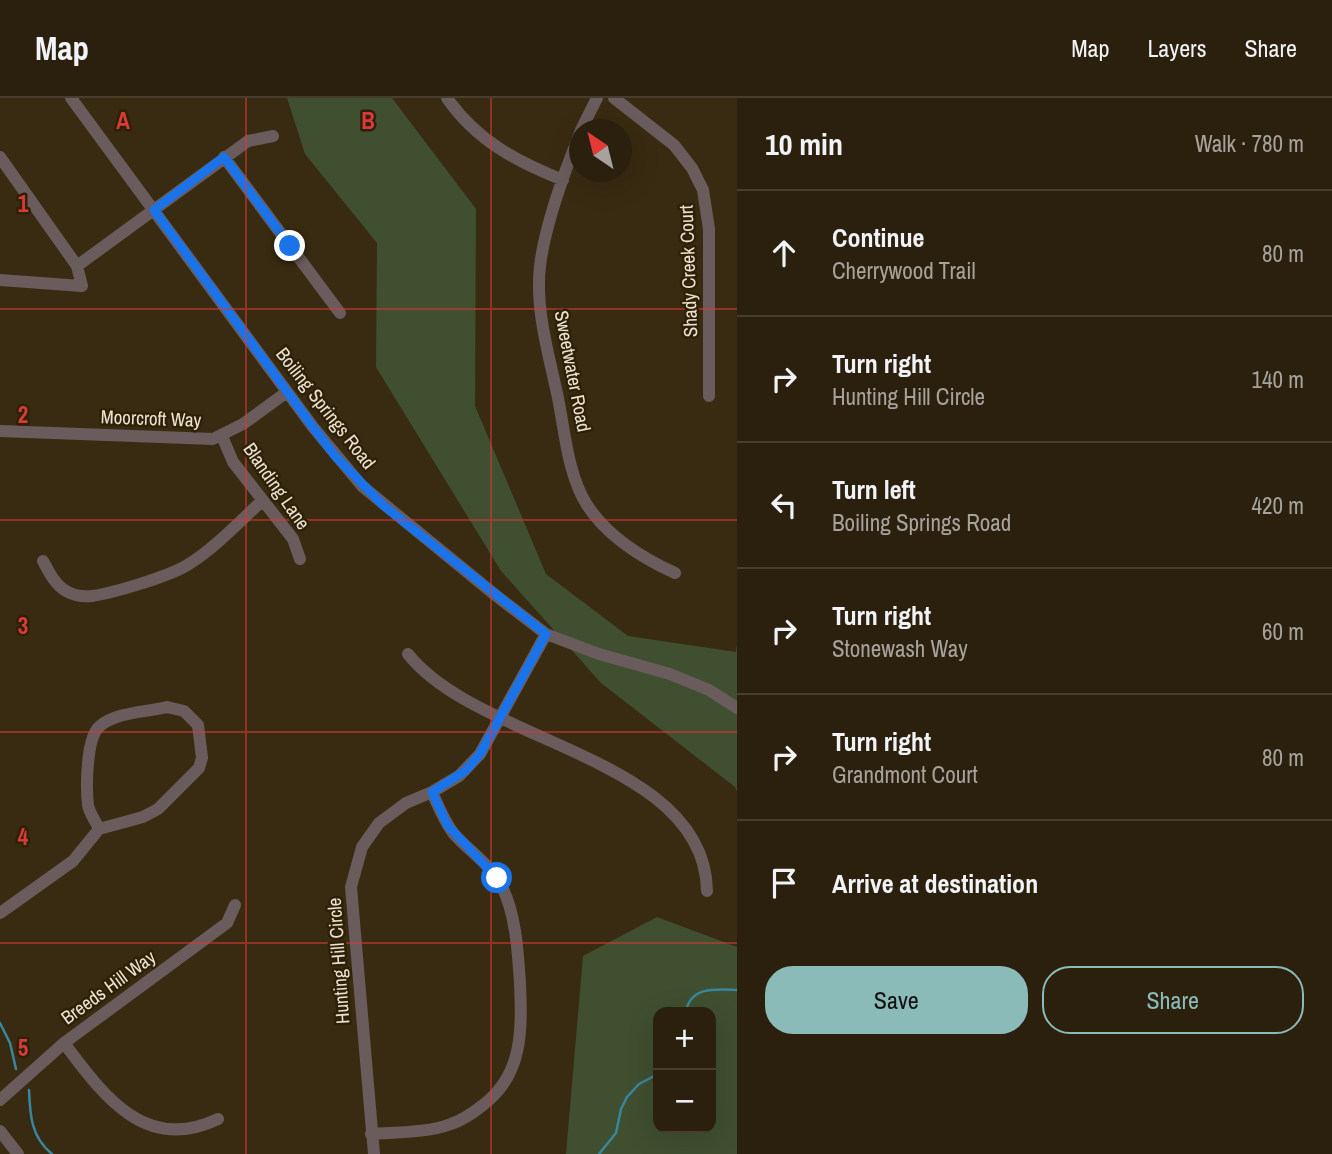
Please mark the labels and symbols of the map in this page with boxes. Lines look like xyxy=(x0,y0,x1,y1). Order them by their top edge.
text: A xyxy=(116,105,130,136)
text: B xyxy=(361,105,375,136)
north arrow xyxy=(569,119,632,182)
text: 1 xyxy=(18,188,29,219)
street label: Shady Creek Court xyxy=(673,204,703,338)
route end xyxy=(274,230,305,261)
street label: Sweetwater Road xyxy=(549,308,597,434)
street label: Boiling Springs Road xyxy=(270,342,382,474)
text: 2 xyxy=(18,399,28,430)
street label: Moorcroft Way xyxy=(100,403,202,433)
street label: Blanding Lane xyxy=(238,437,316,535)
text: 3 xyxy=(18,610,28,641)
text: 4 xyxy=(18,821,29,852)
route start xyxy=(481,862,512,893)
street label: Hunting Hill Circle xyxy=(321,897,355,1025)
street label: Breeds Hill Way xyxy=(55,944,161,1030)
text: 5 xyxy=(18,1032,28,1063)

